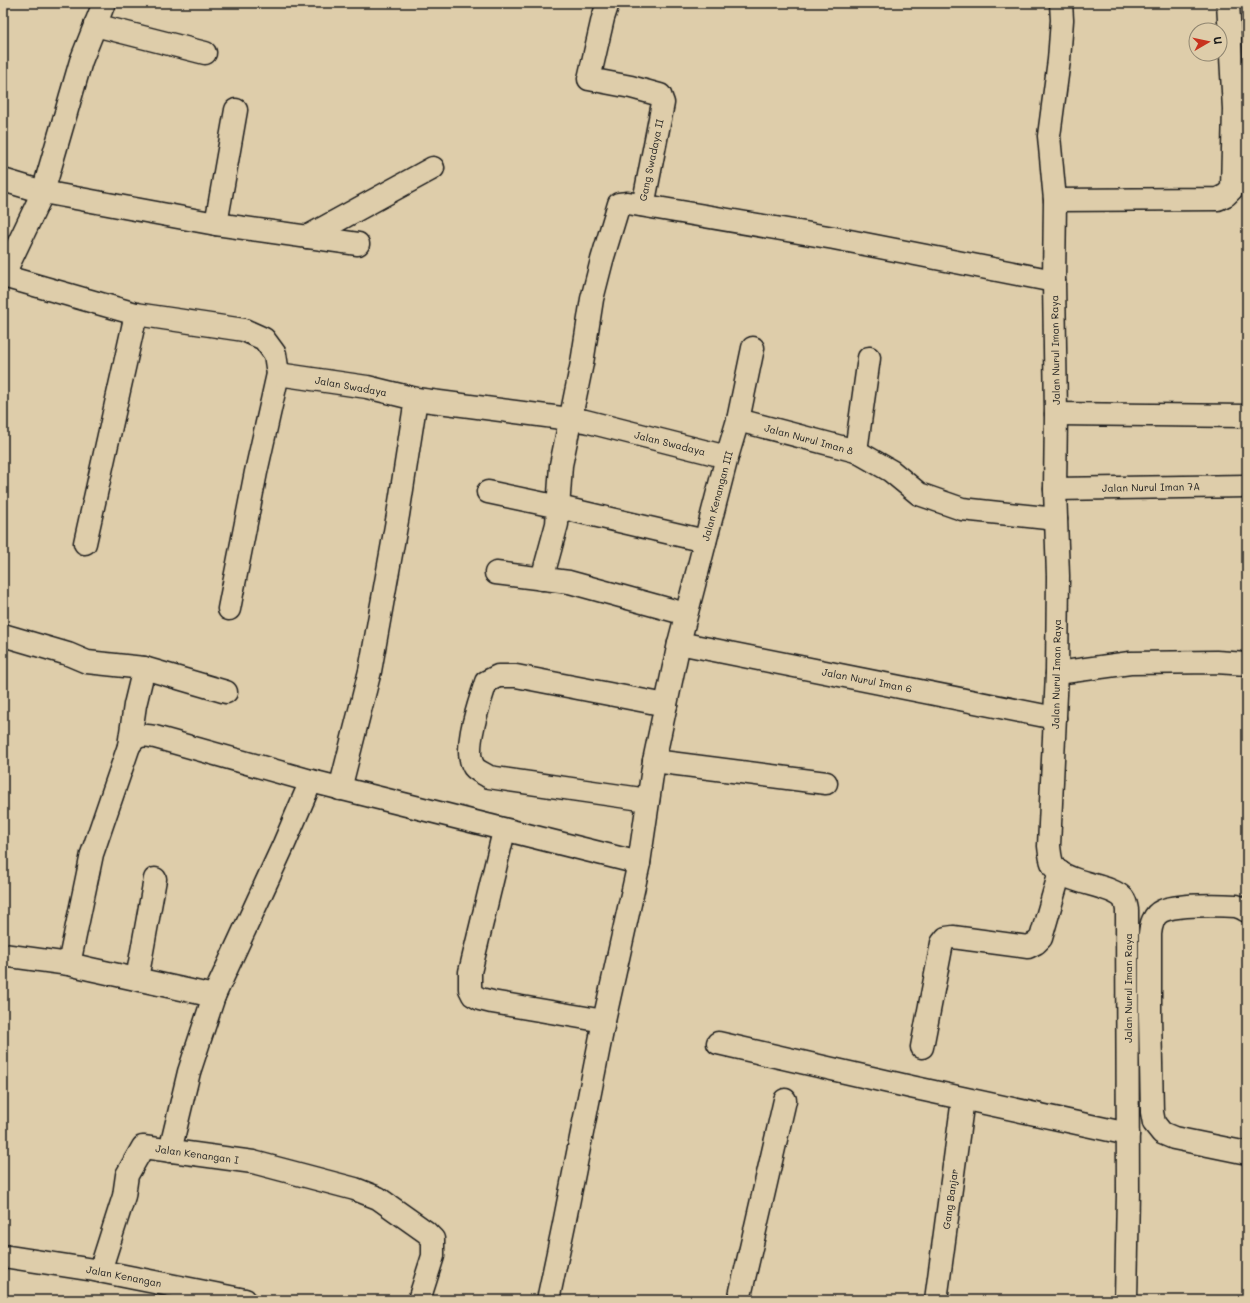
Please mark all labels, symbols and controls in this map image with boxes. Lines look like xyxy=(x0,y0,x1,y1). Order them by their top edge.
north arrow xyxy=(1188,22,1228,62)
text: U xyxy=(1210,35,1226,45)
street label: Gang Swadaya II xyxy=(635,117,667,202)
street label: Jalan Nurul Iman Raya xyxy=(1047,295,1063,405)
street label: Jalan Swadaya xyxy=(314,373,388,399)
street label: Jalan Nurul Iman 8 xyxy=(763,420,855,458)
street label: Jalan Swadaya xyxy=(633,427,707,459)
street label: Jalan Kenangan III xyxy=(698,449,736,543)
street label: Jalan Nurul Iman 7A xyxy=(1102,479,1200,495)
street label: Jalan Nurul Iman Raya xyxy=(1048,619,1064,729)
street label: Jalan Nurul Iman 6 xyxy=(821,664,913,696)
street label: Jalan Nurul Iman Raya xyxy=(1121,933,1135,1043)
street label: Jalan Kenangan I xyxy=(154,1141,240,1167)
street label: Gang Banjar xyxy=(939,1168,961,1230)
street label: Jalan Kenangan xyxy=(85,1262,163,1290)

